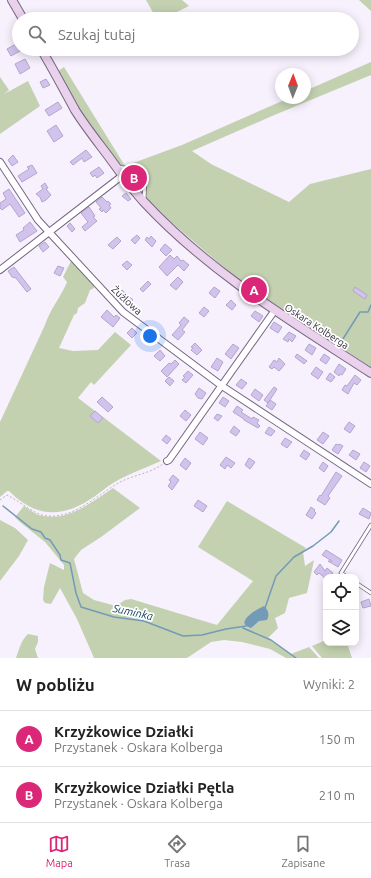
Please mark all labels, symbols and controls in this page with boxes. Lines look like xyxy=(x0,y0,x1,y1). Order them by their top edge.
search box xyxy=(12,12,359,56)
icon: search xyxy=(26,23,48,45)
text: Szukaj tutaj xyxy=(58,26,135,43)
north arrow xyxy=(275,68,311,104)
pin: B xyxy=(121,163,147,193)
pin: A xyxy=(241,275,267,305)
street label: Żużlowa xyxy=(109,284,144,317)
street label: Oskara Kolberga xyxy=(283,302,351,351)
your location xyxy=(140,326,160,346)
map controls xyxy=(323,574,359,646)
button: locate xyxy=(323,574,359,610)
water label: Suminka xyxy=(111,602,154,622)
button: layers xyxy=(323,610,359,646)
text: W pobliżu xyxy=(16,675,95,694)
text: Wyniki: 2 xyxy=(303,677,355,691)
text: Krzyżkowice Działki xyxy=(54,723,194,740)
text: A xyxy=(24,732,34,746)
text: 150 m xyxy=(319,732,355,746)
text: Przystanek · Oskara Kolberga xyxy=(54,740,223,754)
text: Krzyżkowice Działki Pętla xyxy=(54,779,234,796)
text: B xyxy=(25,788,33,802)
text: 210 m xyxy=(319,788,355,802)
text: Przystanek · Oskara Kolberga xyxy=(54,796,223,810)
tab: Mapa xyxy=(46,833,73,869)
tab: Trasa xyxy=(164,833,190,869)
tab: Zapisane xyxy=(282,833,325,869)

